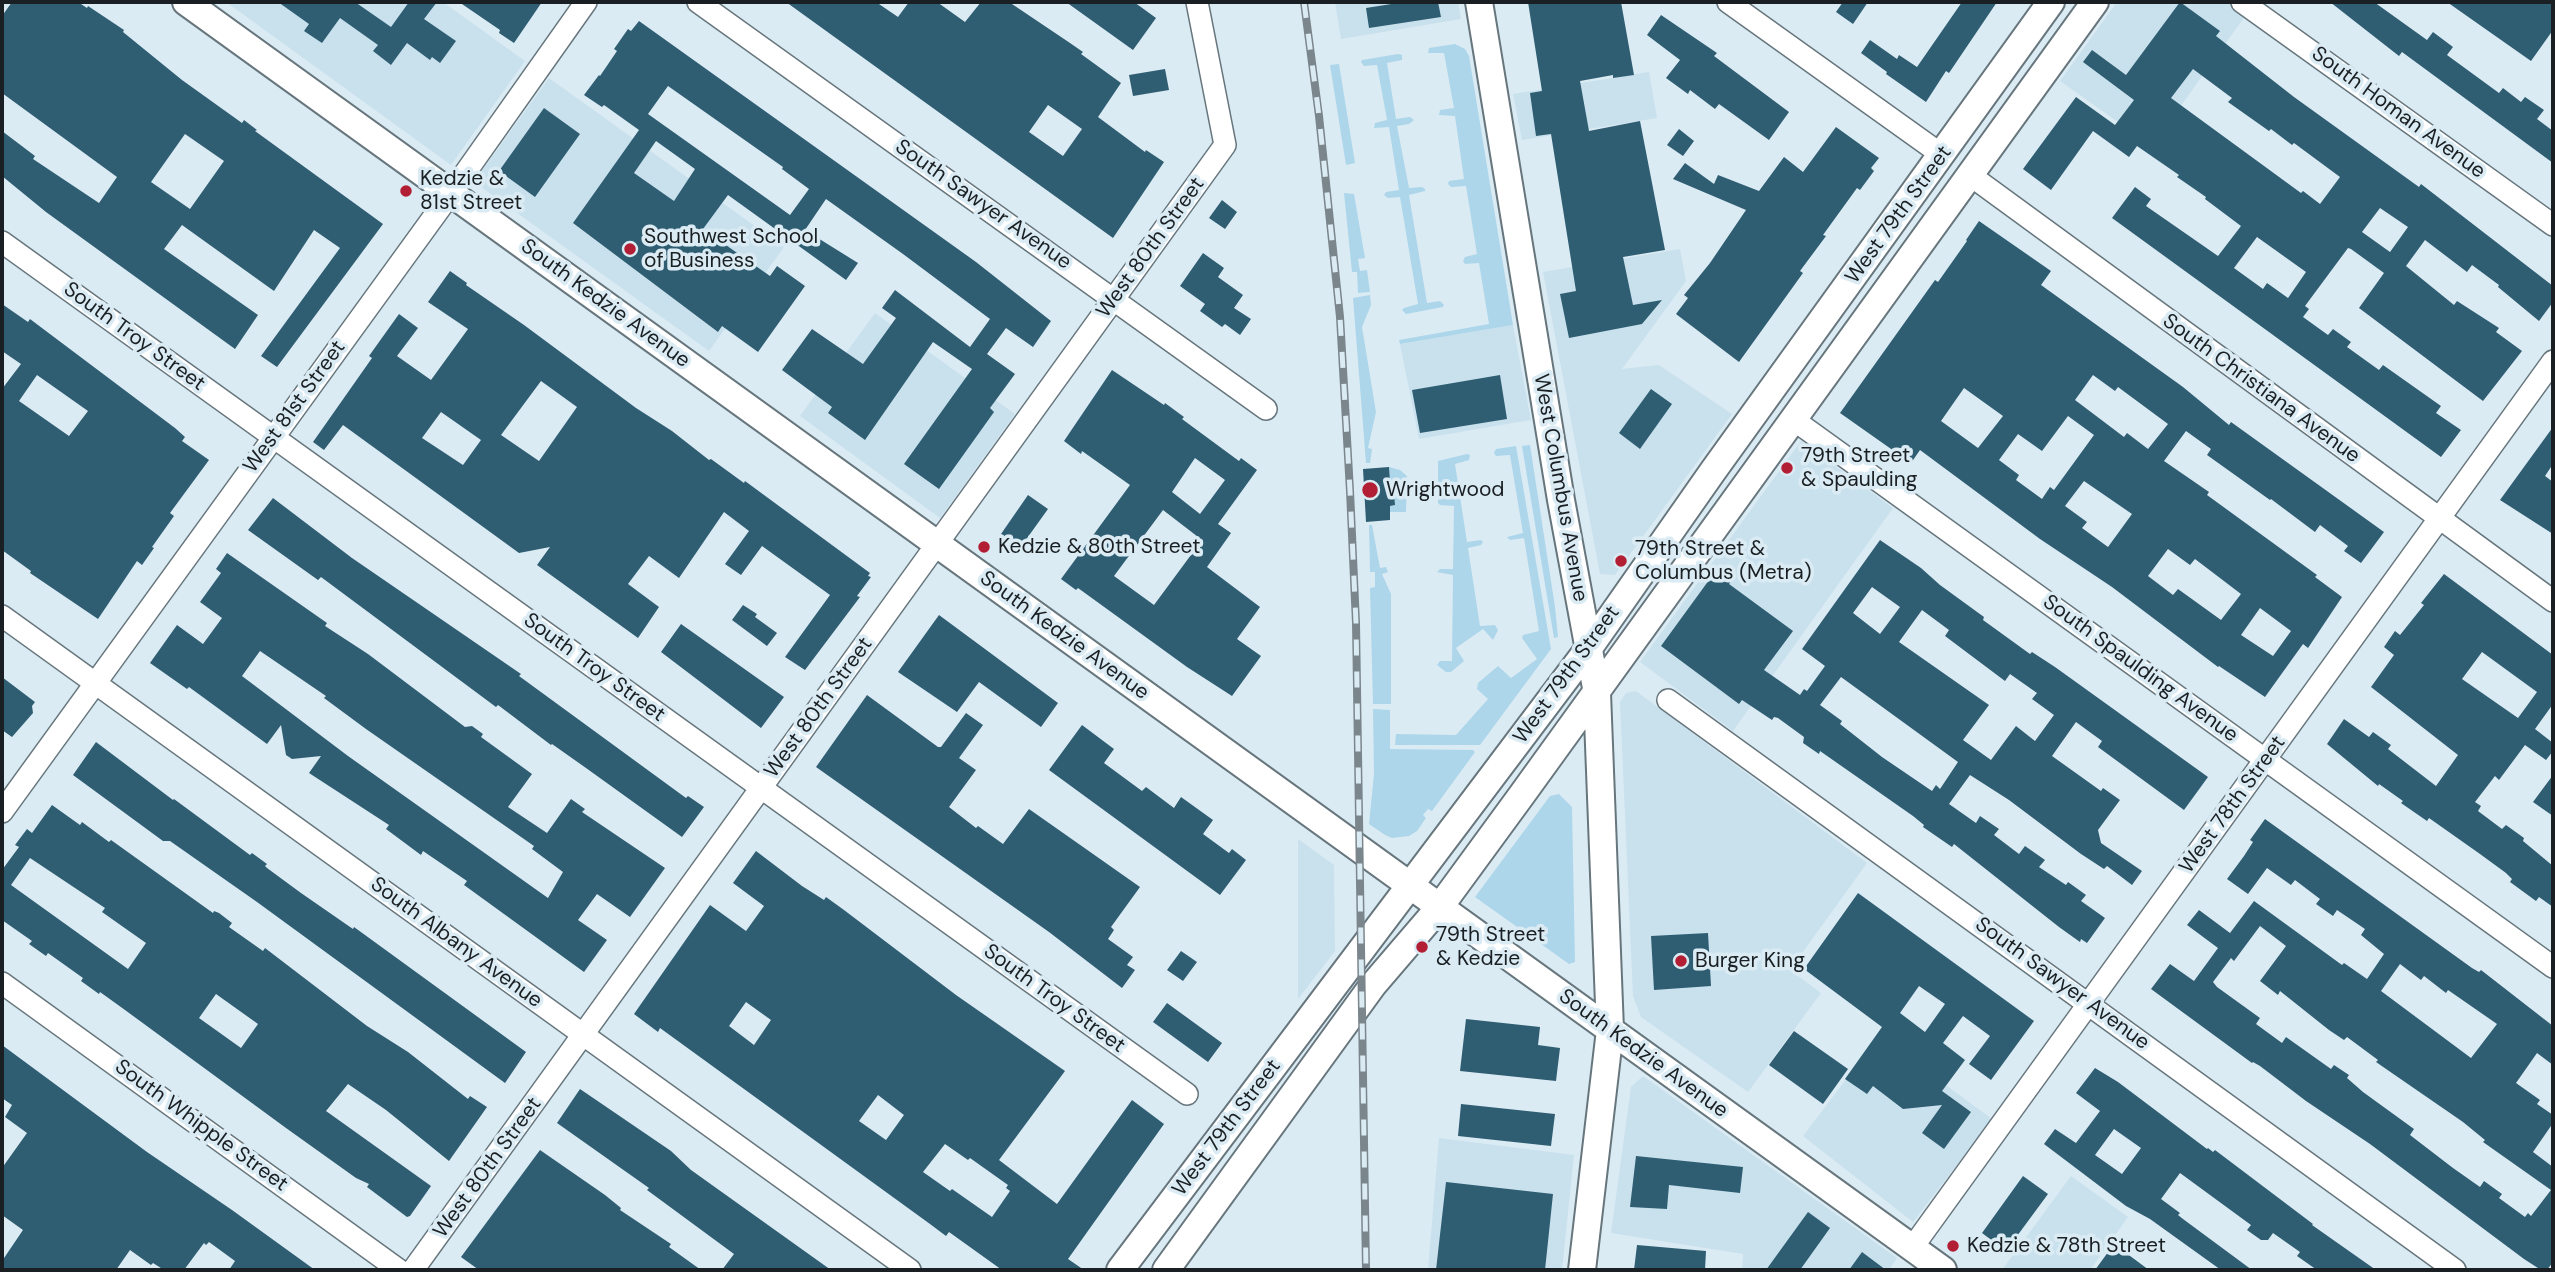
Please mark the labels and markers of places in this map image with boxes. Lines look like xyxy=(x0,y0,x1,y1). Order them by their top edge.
place label: Kedzie & 81st Street xyxy=(420,166,522,216)
marker: Kedzie & 81st Street xyxy=(398,183,414,199)
place label: Southwest School of Business xyxy=(644,224,818,274)
marker: Southwest School of Business xyxy=(622,241,638,257)
place label: 79th Street & Spaulding xyxy=(1801,443,1917,493)
marker: 79th Street & Spaulding xyxy=(1779,460,1795,476)
place label: Wrightwood xyxy=(1386,477,1505,503)
marker: Wrightwood xyxy=(1360,480,1380,500)
place label: Kedzie & 80th Street xyxy=(998,534,1200,560)
place label: 79th Street & Columbus (Metra) xyxy=(1635,536,1812,586)
marker: Kedzie & 80th Street xyxy=(976,539,992,555)
marker: 79th Street & Columbus (Metra) xyxy=(1613,553,1629,569)
place label: 79th Street & Kedzie xyxy=(1436,922,1545,972)
marker: 79th Street & Kedzie xyxy=(1414,939,1430,955)
place label: Burger King xyxy=(1695,948,1805,974)
marker: Burger King xyxy=(1673,953,1689,969)
place label: Kedzie & 78th Street xyxy=(1967,1233,2166,1259)
marker: Kedzie & 78th Street xyxy=(1945,1238,1961,1254)

